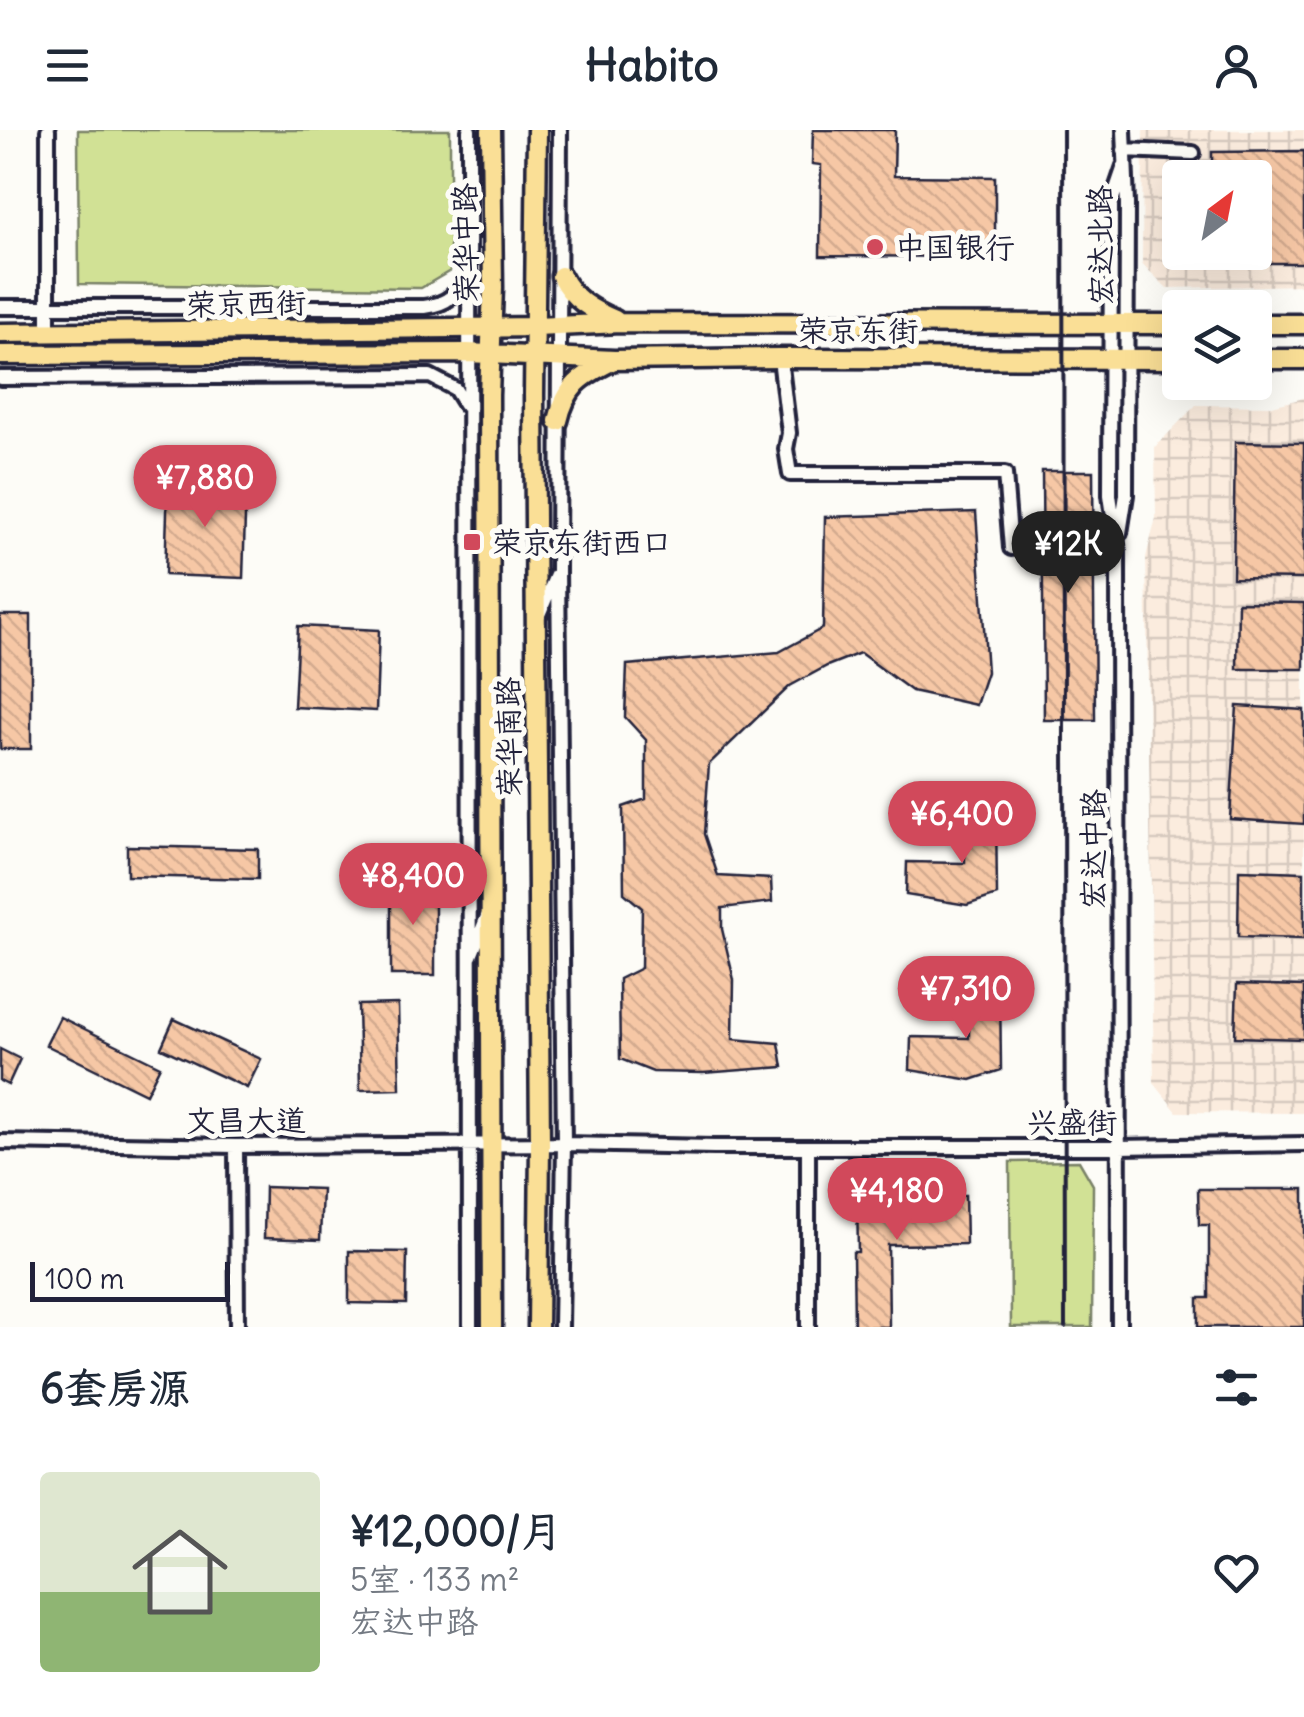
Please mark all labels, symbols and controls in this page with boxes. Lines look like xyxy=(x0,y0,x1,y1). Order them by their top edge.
text: Habito xyxy=(585,37,719,93)
icon: menu xyxy=(40,38,95,93)
icon: person xyxy=(1209,38,1264,93)
north arrow xyxy=(1162,160,1272,270)
map controls xyxy=(1162,160,1272,400)
street label: 荣华中路 xyxy=(445,183,485,303)
street label: 宏达北路 xyxy=(1080,185,1120,305)
place label: 中国银行 xyxy=(895,228,1015,266)
marker: 中国银行 xyxy=(864,236,886,258)
street label: 荣京西街 xyxy=(186,283,306,323)
button: layers xyxy=(1162,290,1272,400)
street label: 荣京东街 xyxy=(798,311,918,349)
pin: ¥7,880 xyxy=(124,445,286,530)
text: ¥7,880 xyxy=(155,457,255,498)
pin: ¥12K xyxy=(1009,511,1127,596)
place label: 荣京东街西口 xyxy=(492,523,672,561)
text: ¥12K xyxy=(1034,523,1102,564)
marker: 荣京东街西口 xyxy=(461,531,483,553)
street label: 荣华南路 xyxy=(488,677,528,797)
pin: ¥6,400 xyxy=(881,781,1043,866)
street label: 宏达中路 xyxy=(1074,789,1112,909)
text: ¥6,400 xyxy=(910,793,1014,834)
pin: ¥8,400 xyxy=(332,843,494,928)
text: ¥8,400 xyxy=(361,855,465,896)
pin: ¥7,310 xyxy=(885,956,1047,1041)
text: ¥7,310 xyxy=(920,968,1012,1009)
street label: 文昌大道 xyxy=(186,1101,306,1139)
street label: 兴盛街 xyxy=(1027,1103,1117,1141)
pin: ¥4,180 xyxy=(816,1158,978,1243)
text: ¥4,180 xyxy=(850,1170,944,1211)
scale bar xyxy=(30,1257,230,1302)
text: 100 m xyxy=(45,1261,124,1297)
icon: filters xyxy=(1209,1360,1264,1415)
text: 6套房源 xyxy=(40,1362,190,1414)
text: ¥12,000/月 xyxy=(350,1505,563,1557)
icon: home xyxy=(120,1512,240,1632)
icon: heart xyxy=(1209,1545,1264,1600)
text: 5室 · 133 m² xyxy=(350,1559,519,1600)
text: 宏达中路 xyxy=(350,1601,478,1642)

